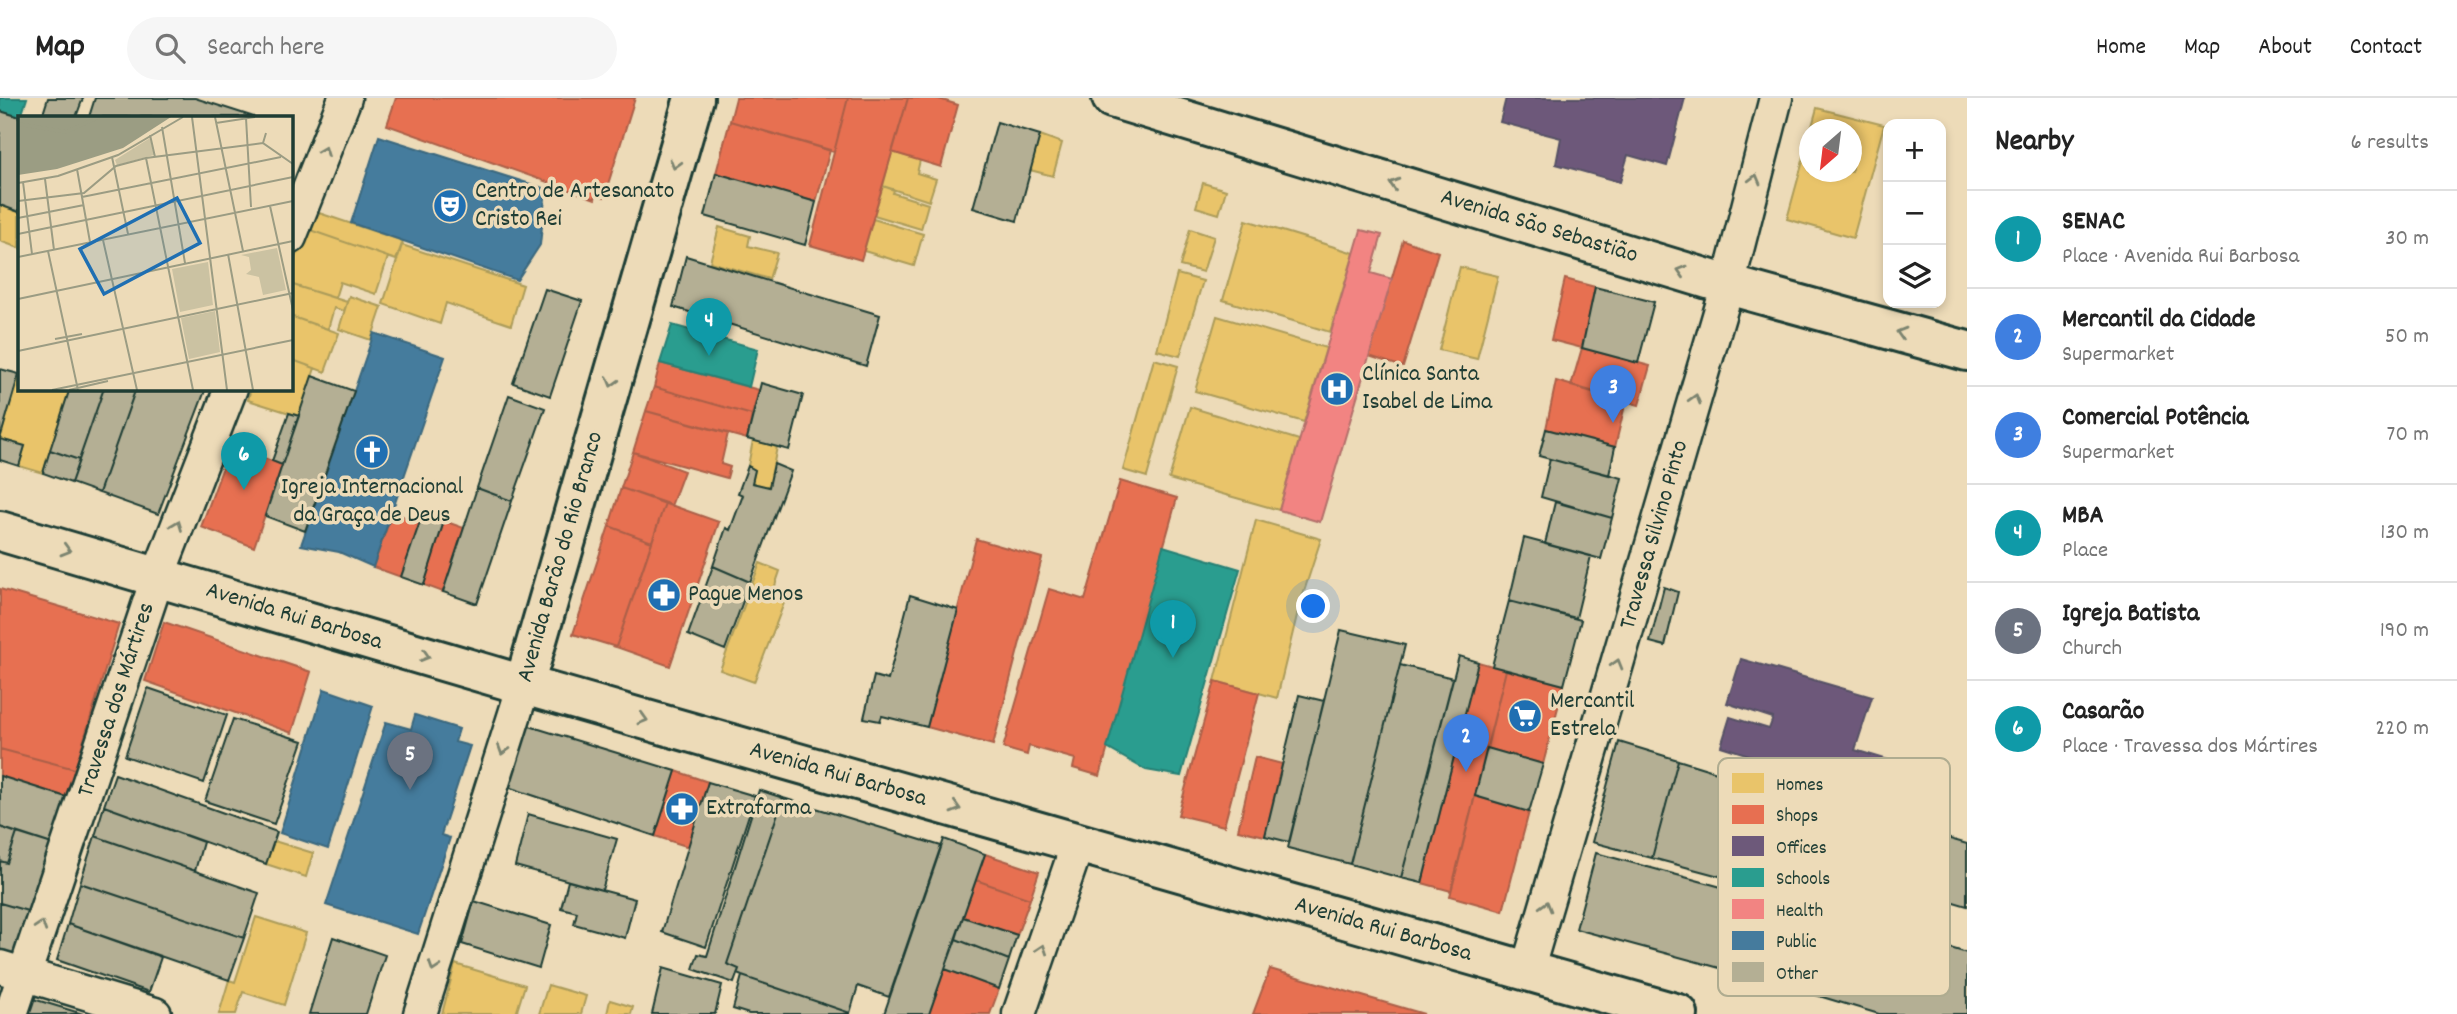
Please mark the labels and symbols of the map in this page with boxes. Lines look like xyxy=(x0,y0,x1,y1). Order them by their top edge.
inset map xyxy=(18,116,292,390)
north arrow xyxy=(1799,119,1862,182)
one-way arrow xyxy=(316,145,330,157)
one-way arrow xyxy=(669,157,683,169)
one-way arrow xyxy=(1747,173,1761,185)
place label: Centro de Artesanato Cristo Rei xyxy=(475,175,674,237)
one-way arrow xyxy=(1389,177,1401,192)
street label: Avenida São Sebastião xyxy=(1436,181,1642,273)
theatre icon: Centro de Artesanato Cristo Rei xyxy=(431,187,469,225)
one-way arrow xyxy=(1677,264,1689,279)
pin: 4 xyxy=(686,298,732,356)
one-way arrow xyxy=(1895,327,1907,341)
place label: Clínica Santa Isabel de Lima xyxy=(1362,358,1493,420)
pin: 3 xyxy=(1590,365,1636,423)
hospital icon: Clínica Santa Isabel de Lima xyxy=(1318,370,1356,408)
one-way arrow xyxy=(605,376,620,388)
one-way arrow xyxy=(1686,393,1701,405)
street label: Avenida Barão do Rio Branco xyxy=(509,428,613,686)
pin: 6 xyxy=(221,432,267,490)
church icon: Igreja Internacional da Graça de Deus xyxy=(353,433,391,471)
street label: Travessa Silvino Pinto xyxy=(1612,436,1698,634)
place label: Igreja Internacional da Graça de Deus xyxy=(281,471,463,533)
one-way arrow xyxy=(169,520,183,532)
one-way arrow xyxy=(59,542,71,556)
street label: Avenida Rui Barbosa xyxy=(201,574,387,660)
pharmacy icon: Pague Menos xyxy=(645,576,683,614)
place label: Pague Menos xyxy=(688,578,804,612)
your location xyxy=(1296,589,1330,623)
street label: Travessa dos Mártires xyxy=(70,598,164,802)
pin: 1 xyxy=(1150,600,1196,658)
one-way arrow xyxy=(419,647,431,662)
one-way arrow xyxy=(1609,658,1623,670)
place label: Mercantil Estrela xyxy=(1550,685,1635,747)
supermarket icon: Mercantil Estrela xyxy=(1506,697,1544,735)
one-way arrow xyxy=(637,711,649,725)
pin: 2 xyxy=(1443,714,1489,772)
pin: 5 xyxy=(387,732,433,790)
street label: Avenida Rui Barbosa xyxy=(745,733,931,817)
one-way arrow xyxy=(497,743,511,756)
legend xyxy=(1718,758,1950,996)
text: Homes xyxy=(1776,773,1824,800)
pharmacy icon: Extrafarma xyxy=(663,790,701,828)
place label: Extrafarma xyxy=(706,792,812,826)
one-way arrow xyxy=(950,800,962,815)
text: Shops xyxy=(1776,804,1818,831)
text: Offices xyxy=(1776,836,1827,863)
text: Schools xyxy=(1776,867,1830,894)
street label: Avenida Rui Barbosa xyxy=(1290,888,1476,972)
text: Health xyxy=(1776,899,1823,926)
one-way arrow xyxy=(1538,900,1553,912)
one-way arrow xyxy=(33,921,47,933)
text: Public xyxy=(1776,930,1817,957)
one-way arrow xyxy=(1034,944,1048,956)
one-way arrow xyxy=(428,961,443,973)
text: Other xyxy=(1776,962,1818,989)

